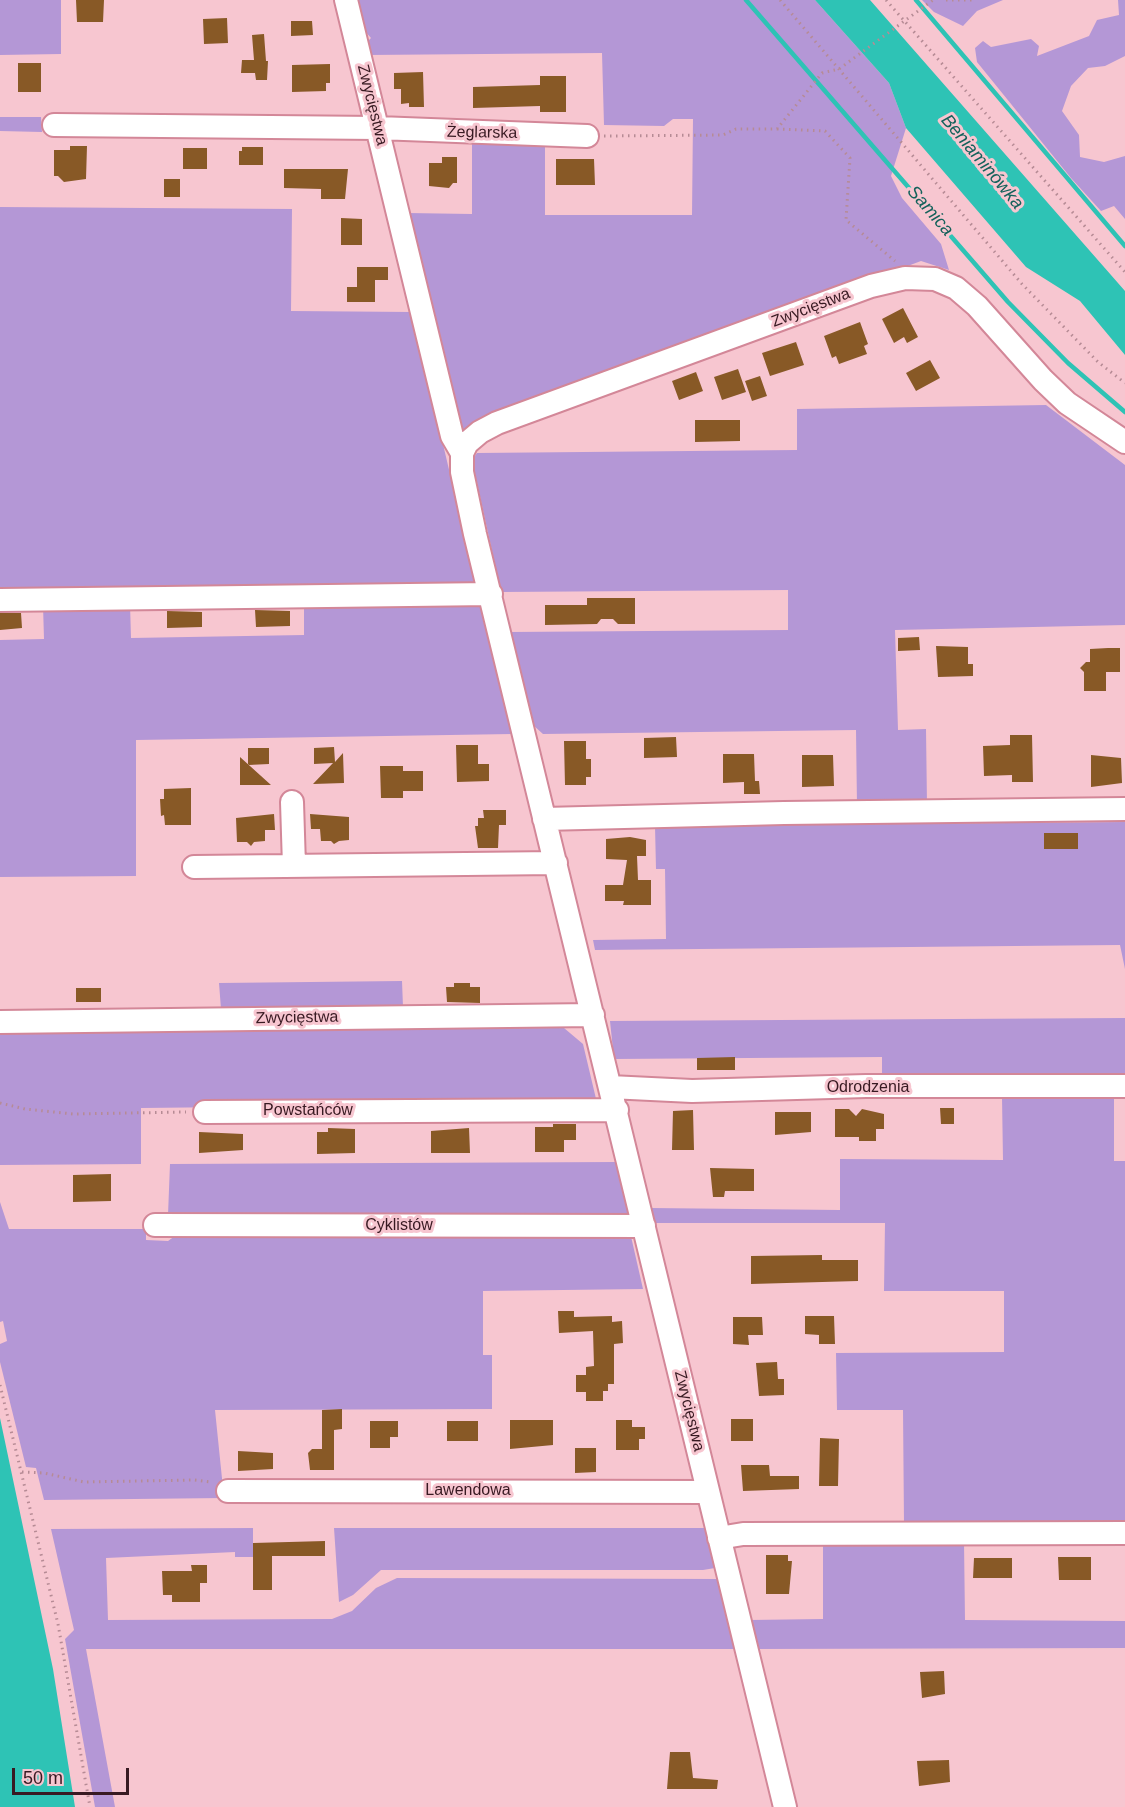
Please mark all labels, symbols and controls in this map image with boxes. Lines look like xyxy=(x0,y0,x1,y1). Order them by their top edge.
street label: Zwycięstwa xyxy=(353,63,391,147)
water label: Beniaminówka xyxy=(936,110,1028,214)
street label: Żeglarska xyxy=(447,123,517,143)
water label: Samica xyxy=(902,181,958,241)
street label: Zwycięstwa xyxy=(769,284,853,332)
street label: Zwycięstwa xyxy=(255,1008,339,1028)
street label: Odrodzenia xyxy=(827,1078,909,1098)
street label: Powstańców xyxy=(263,1101,353,1121)
street label: Cyklistów xyxy=(365,1216,433,1236)
street label: Zwycięstwa xyxy=(670,1369,708,1453)
street label: Lawendowa xyxy=(425,1481,511,1501)
scale bar xyxy=(15,1756,132,1794)
text: 50 m xyxy=(23,1768,63,1788)

